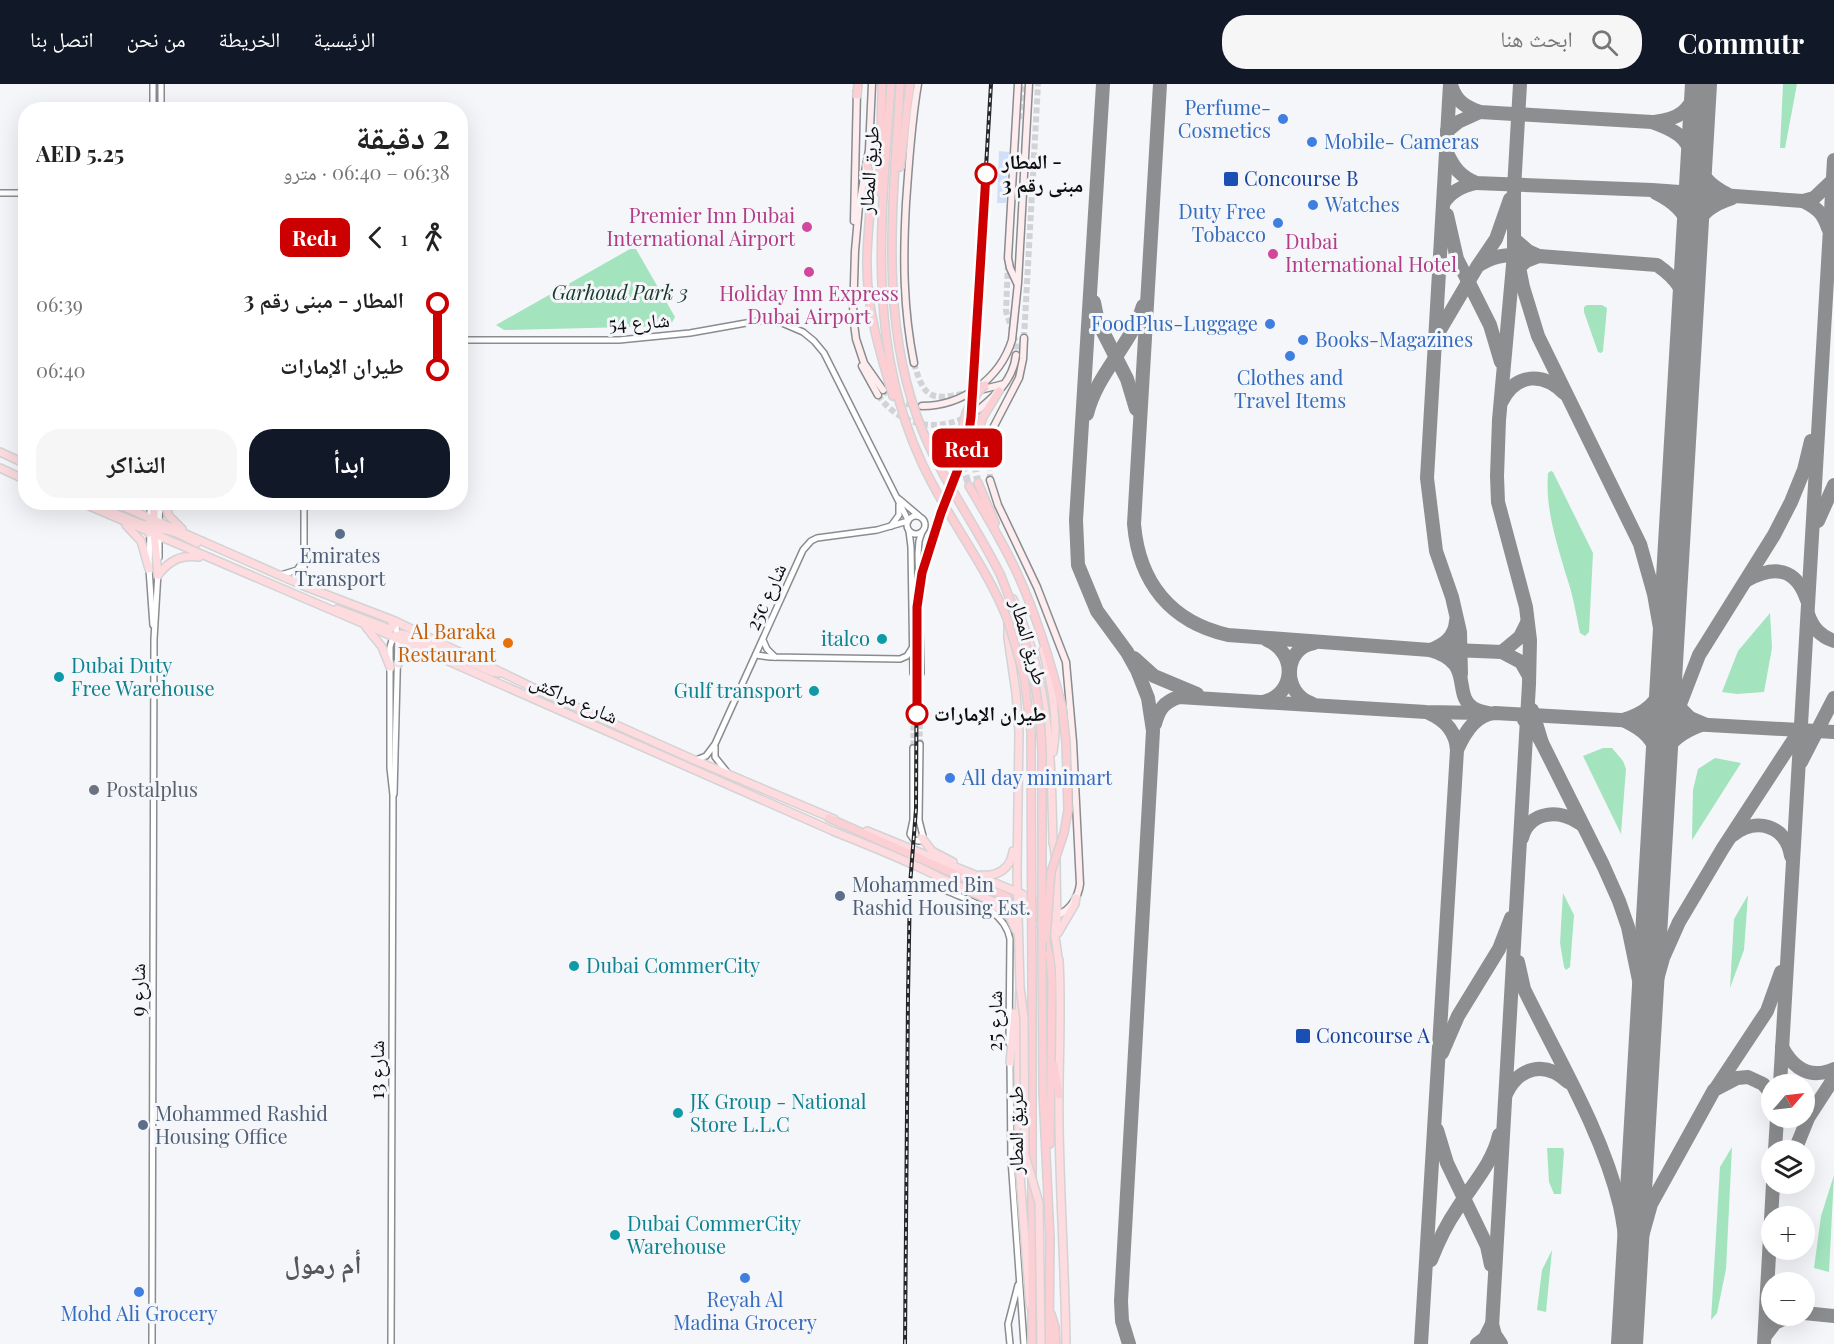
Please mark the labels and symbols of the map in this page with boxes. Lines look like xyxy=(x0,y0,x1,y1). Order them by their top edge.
place label: Perfume- Cosmetics xyxy=(1178,93,1271,143)
marker: Perfume- Cosmetics xyxy=(1276,112,1290,126)
street label: طريق المطار xyxy=(851,125,884,216)
place label: Mobile- Cameras xyxy=(1324,127,1479,154)
marker: Mobile- Cameras xyxy=(1305,135,1319,149)
place label: المطار - مبنى رقم 3 xyxy=(1001,147,1083,199)
marker: المطار - مبنى رقم 3 xyxy=(975,163,997,185)
place label: Concourse B xyxy=(1244,164,1358,191)
marker: Concourse B xyxy=(1222,170,1240,188)
place label: Watches xyxy=(1324,190,1400,217)
place label: Duty Free Tobacco xyxy=(1178,197,1266,247)
marker: Watches xyxy=(1306,198,1320,212)
place label: Premier Inn Dubai International Airport xyxy=(607,201,796,251)
marker: Duty Free Tobacco xyxy=(1271,216,1285,230)
marker: Premier Inn Dubai International Airport xyxy=(800,220,814,234)
place label: Dubai International Hotel xyxy=(1285,227,1457,277)
marker: Dubai International Hotel xyxy=(1266,247,1280,261)
marker: Holiday Inn Express Dubai Airport xyxy=(802,265,816,279)
park label: Garhoud Park 3 xyxy=(552,278,688,305)
place label: Holiday Inn Express Dubai Airport xyxy=(719,279,899,329)
street label: شارع 54 xyxy=(607,305,670,337)
place label: FoodPlus-Luggage xyxy=(1091,309,1258,336)
marker: FoodPlus-Luggage xyxy=(1263,317,1277,331)
place label: Books-Magazines xyxy=(1315,325,1473,352)
marker: Books-Magazines xyxy=(1296,333,1310,347)
marker: Clothes and Travel Items xyxy=(1283,349,1297,363)
place label: Clothes and Travel Items xyxy=(1234,363,1346,413)
line badge: Red1 xyxy=(925,428,1009,468)
marker: Emirates Transport xyxy=(333,527,347,541)
place label: Emirates Transport xyxy=(295,541,386,591)
street label: 25c شارع xyxy=(738,559,792,635)
street label: طريق المطار xyxy=(1005,594,1056,688)
place label: Al Baraka Restaurant xyxy=(397,617,497,667)
place label: italco xyxy=(821,624,870,651)
marker: italco xyxy=(875,632,889,646)
marker: Al Baraka Restaurant xyxy=(501,636,515,650)
place label: Dubai Duty Free Warehouse xyxy=(71,651,215,701)
street label: شارع مراكش xyxy=(526,666,623,730)
marker: Dubai Duty Free Warehouse xyxy=(52,670,66,684)
place label: Gulf transport xyxy=(674,676,803,703)
marker: Gulf transport xyxy=(807,684,821,698)
place label: طيران الإمارات xyxy=(934,699,1047,726)
marker: طيران الإمارات xyxy=(906,703,928,725)
place label: All day minimart xyxy=(961,763,1113,790)
marker: All day minimart xyxy=(943,771,957,785)
place label: Postalplus xyxy=(106,775,198,802)
marker: Postalplus xyxy=(87,783,101,797)
place label: Mohammed Bin Rashid Housing Est. xyxy=(852,870,1031,920)
marker: Mohammed Bin Rashid Housing Est. xyxy=(833,889,847,903)
place label: Dubai CommerCity xyxy=(586,951,760,978)
marker: Dubai CommerCity xyxy=(567,959,581,973)
street label: شارع 9 xyxy=(123,963,151,1017)
street label: شارع 25 xyxy=(980,991,1008,1051)
place label: Concourse A xyxy=(1316,1021,1430,1048)
marker: Concourse A xyxy=(1294,1027,1312,1045)
street label: شارع 13 xyxy=(362,1040,390,1100)
north arrow xyxy=(1761,1074,1815,1128)
street label: طريق المطار xyxy=(1001,1086,1028,1175)
place label: JK Group - National Store L.L.C xyxy=(689,1087,867,1137)
place label: Mohammed Rashid Housing Office xyxy=(155,1099,328,1149)
marker: JK Group - National Store L.L.C xyxy=(671,1106,685,1120)
marker: Mohammed Rashid Housing Office xyxy=(136,1118,150,1132)
place label: Dubai CommerCity Warehouse xyxy=(626,1209,801,1259)
marker: Dubai CommerCity Warehouse xyxy=(608,1228,622,1242)
district label: أم رمول xyxy=(284,1246,362,1283)
marker: Reyah Al Madina Grocery xyxy=(738,1271,752,1285)
marker: Mohd Ali Grocery xyxy=(132,1285,146,1299)
place label: Reyah Al Madina Grocery xyxy=(673,1285,817,1335)
place label: Mohd Ali Grocery xyxy=(61,1299,218,1326)

